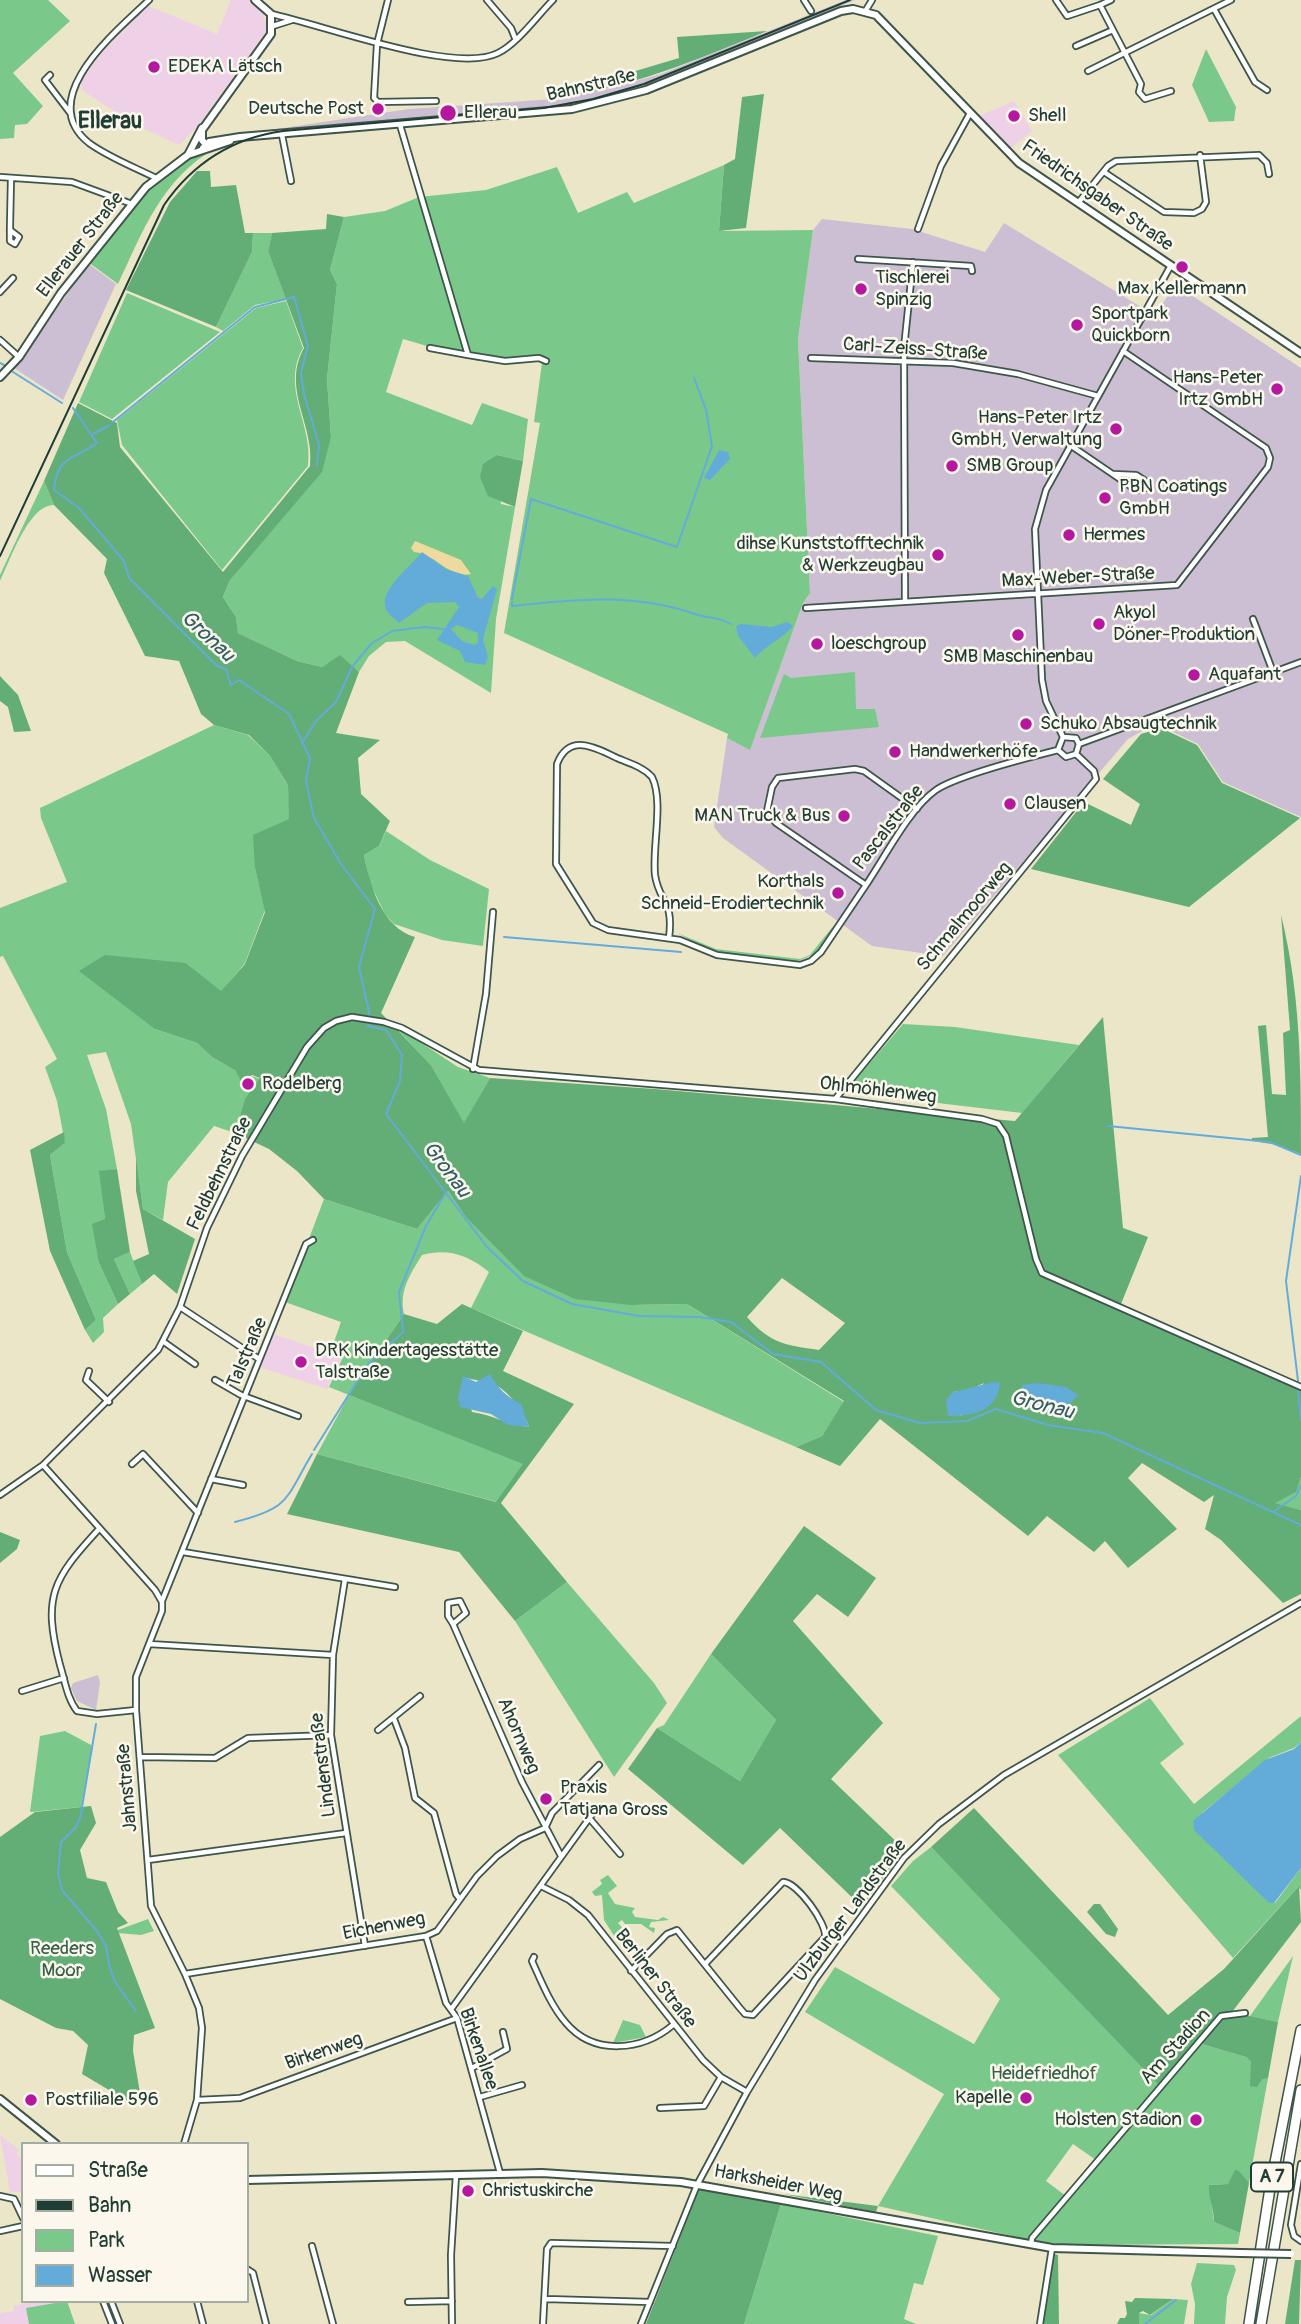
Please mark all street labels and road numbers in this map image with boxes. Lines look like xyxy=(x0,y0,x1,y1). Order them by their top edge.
street label: Bahnstraße xyxy=(544,65,638,107)
street label: Friedrichsgaber Straße xyxy=(1017,135,1177,257)
street label: Ellerauer Straße xyxy=(33,188,129,302)
street label: Carl-Zeiss-Straße xyxy=(842,334,988,366)
street label: Max-Weber-Straße xyxy=(1001,563,1155,593)
street label: Pascalstraße xyxy=(849,781,929,875)
street label: Schmalmoorweg xyxy=(913,858,1017,976)
street label: Ohlmöhlenweg xyxy=(818,1073,938,1109)
street label: Feldbehnstraße xyxy=(183,1113,257,1235)
street label: Talstraße xyxy=(223,1314,273,1392)
street label: Ahornweg xyxy=(492,1694,544,1778)
street label: Lindenstraße xyxy=(306,1711,342,1819)
street label: Jahnstraße xyxy=(113,1743,143,1833)
street label: Ulzburger Landstraße xyxy=(790,1835,912,1987)
street label: Eichenweg xyxy=(341,1908,427,1946)
street label: Berliner Straße xyxy=(609,1925,701,2033)
street label: Am Stadion xyxy=(1136,2004,1216,2090)
street label: Birkenallee xyxy=(453,2005,503,2093)
street label: Birkenweg xyxy=(282,2028,366,2076)
street label: Harksheider Weg xyxy=(712,2160,844,2208)
road number: A 7 xyxy=(1251,2162,1293,2192)

